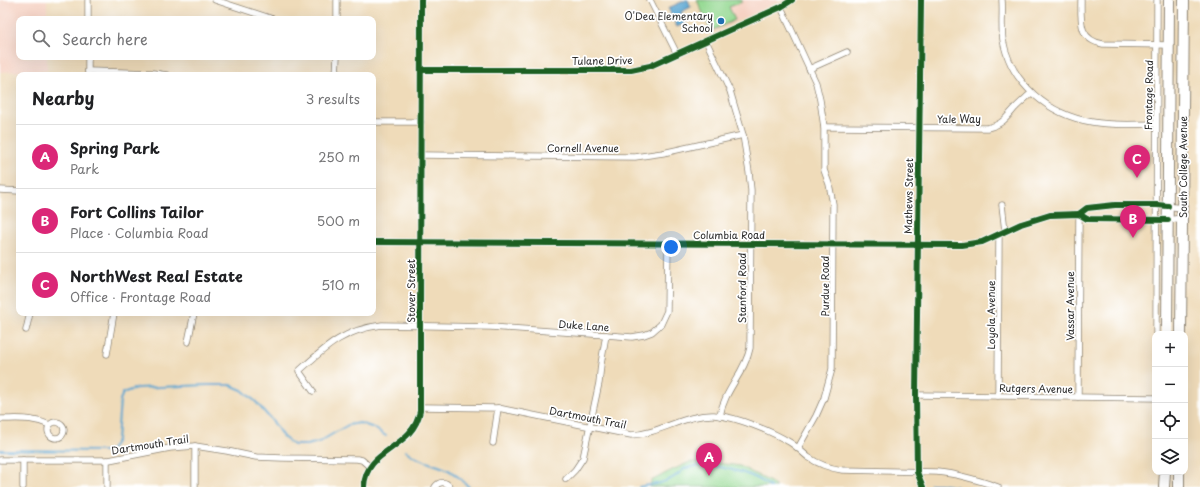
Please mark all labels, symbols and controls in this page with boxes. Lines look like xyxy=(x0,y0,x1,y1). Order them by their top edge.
place label: O'Dea Elementary School xyxy=(624,8,713,35)
search box xyxy=(16,16,376,60)
marker: O'Dea Elementary School xyxy=(716,16,726,26)
icon: search xyxy=(30,27,52,49)
text: Search here xyxy=(62,27,148,50)
street label: Tulane Drive xyxy=(571,52,633,68)
street label: Frontage Road xyxy=(1140,60,1156,130)
text: Nearby xyxy=(32,85,94,111)
text: 3 results xyxy=(306,89,360,108)
street label: Yale Way xyxy=(937,111,981,126)
street label: South College Avenue xyxy=(1175,115,1190,218)
text: Spring Park xyxy=(70,136,160,159)
street label: Cornell Avenue xyxy=(547,140,620,155)
pin: C xyxy=(1124,145,1150,178)
text: A xyxy=(40,147,50,166)
text: 250 m xyxy=(318,147,360,166)
street label: Mathews Street xyxy=(900,158,916,234)
text: Park xyxy=(70,159,99,178)
text: Fort Collins Tailor xyxy=(70,200,204,223)
pin: B xyxy=(1120,205,1146,238)
text: B xyxy=(41,211,49,230)
text: 500 m xyxy=(317,211,360,230)
text: Place · Columbia Road xyxy=(70,223,209,242)
street label: Columbia Road xyxy=(693,227,765,242)
your location xyxy=(661,237,681,257)
street label: Stanford Road xyxy=(734,253,749,323)
street label: Purdue Road xyxy=(817,255,832,316)
street label: Stover Street xyxy=(403,259,418,323)
text: NorthWest Real Estate xyxy=(70,264,243,287)
street label: Vassar Avenue xyxy=(1062,271,1077,341)
text: C xyxy=(40,275,50,294)
text: 510 m xyxy=(321,275,360,294)
street label: Loyola Avenue xyxy=(983,280,999,349)
text: Office · Frontage Road xyxy=(70,287,211,306)
street label: Duke Lane xyxy=(558,316,610,334)
map controls xyxy=(1152,331,1188,475)
button: + xyxy=(1152,331,1188,367)
button: − xyxy=(1152,367,1188,403)
street label: Rutgers Avenue xyxy=(999,380,1074,396)
street label: Dartmouth Trail xyxy=(548,402,628,432)
button: locate xyxy=(1152,403,1188,439)
street label: Dartmouth Trail xyxy=(110,430,190,458)
button: layers xyxy=(1152,439,1188,475)
pin: A xyxy=(696,443,722,476)

